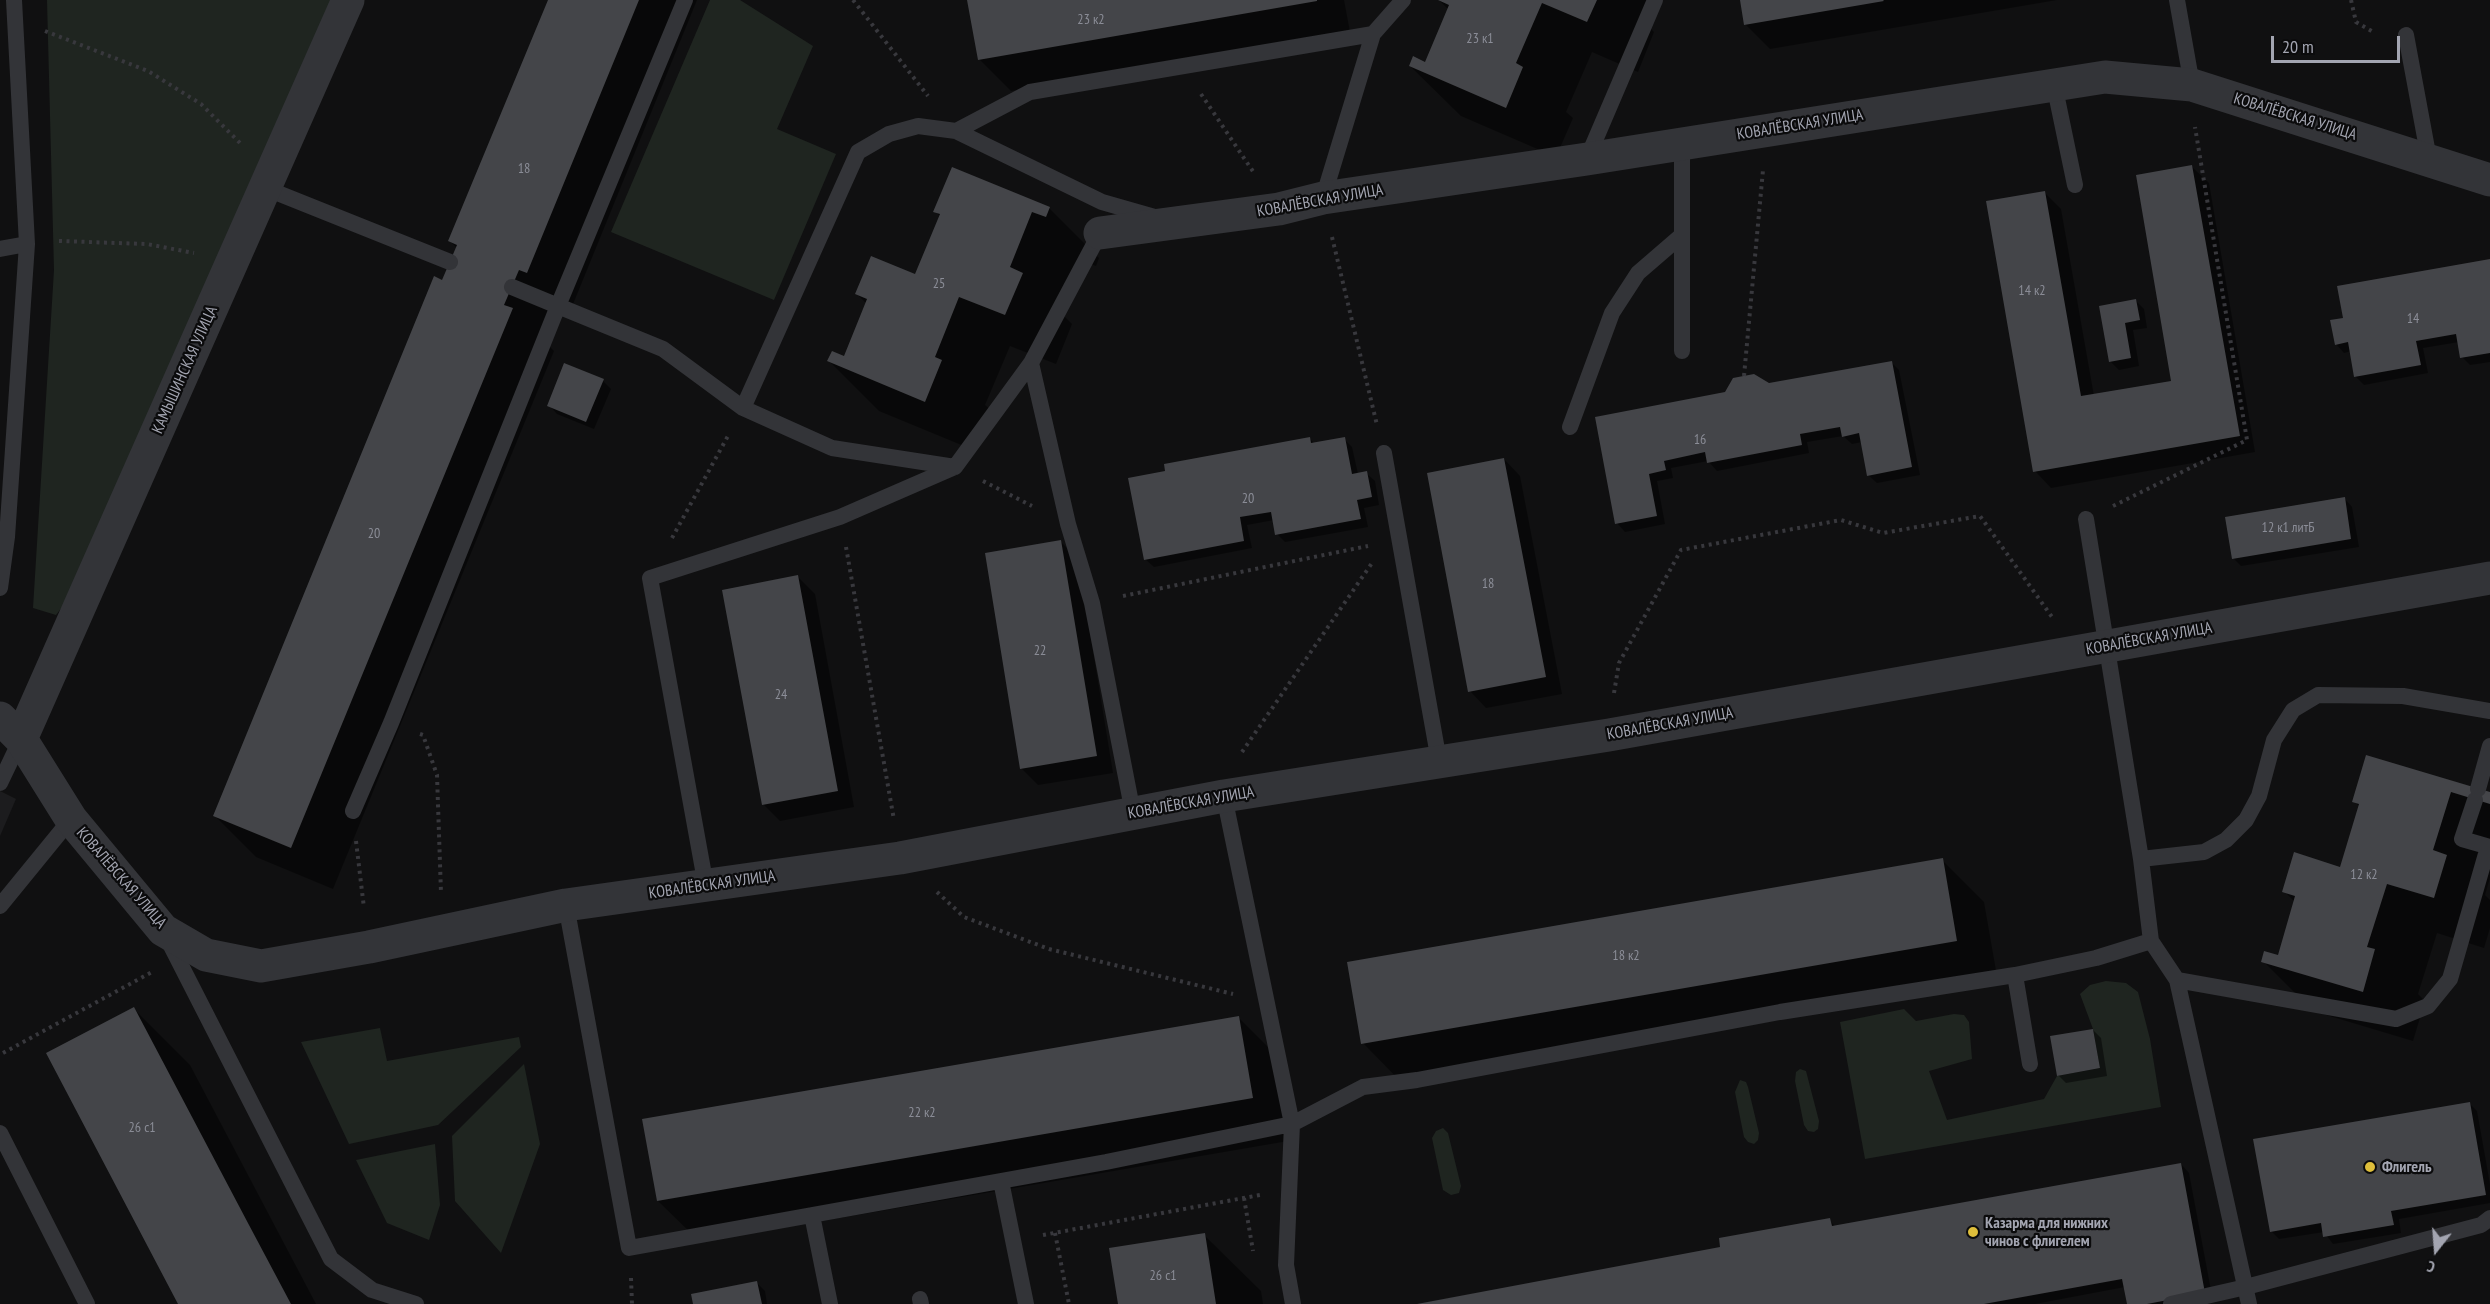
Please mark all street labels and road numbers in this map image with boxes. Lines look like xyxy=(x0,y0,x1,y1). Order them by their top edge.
street label: КОВАЛЁВСКАЯ УЛИЦА xyxy=(2231,89,2359,145)
street label: КОВАЛЁВСКАЯ УЛИЦА xyxy=(1736,106,1864,144)
street label: КОВАЛЁВСКАЯ УЛИЦА xyxy=(1256,180,1384,222)
street label: КАМЫШИНСКАЯ УЛИЦА xyxy=(148,303,222,437)
street label: КОВАЛЁВСКАЯ УЛИЦА xyxy=(2085,618,2213,660)
street label: КОВАЛЁВСКАЯ УЛИЦА xyxy=(1606,703,1734,745)
street label: КОВАЛЁВСКАЯ УЛИЦА xyxy=(1127,782,1255,824)
street label: КОВАЛЁВСКАЯ УЛИЦА xyxy=(72,824,170,932)
street label: КОВАЛЁВСКАЯ УЛИЦА xyxy=(648,867,776,903)

